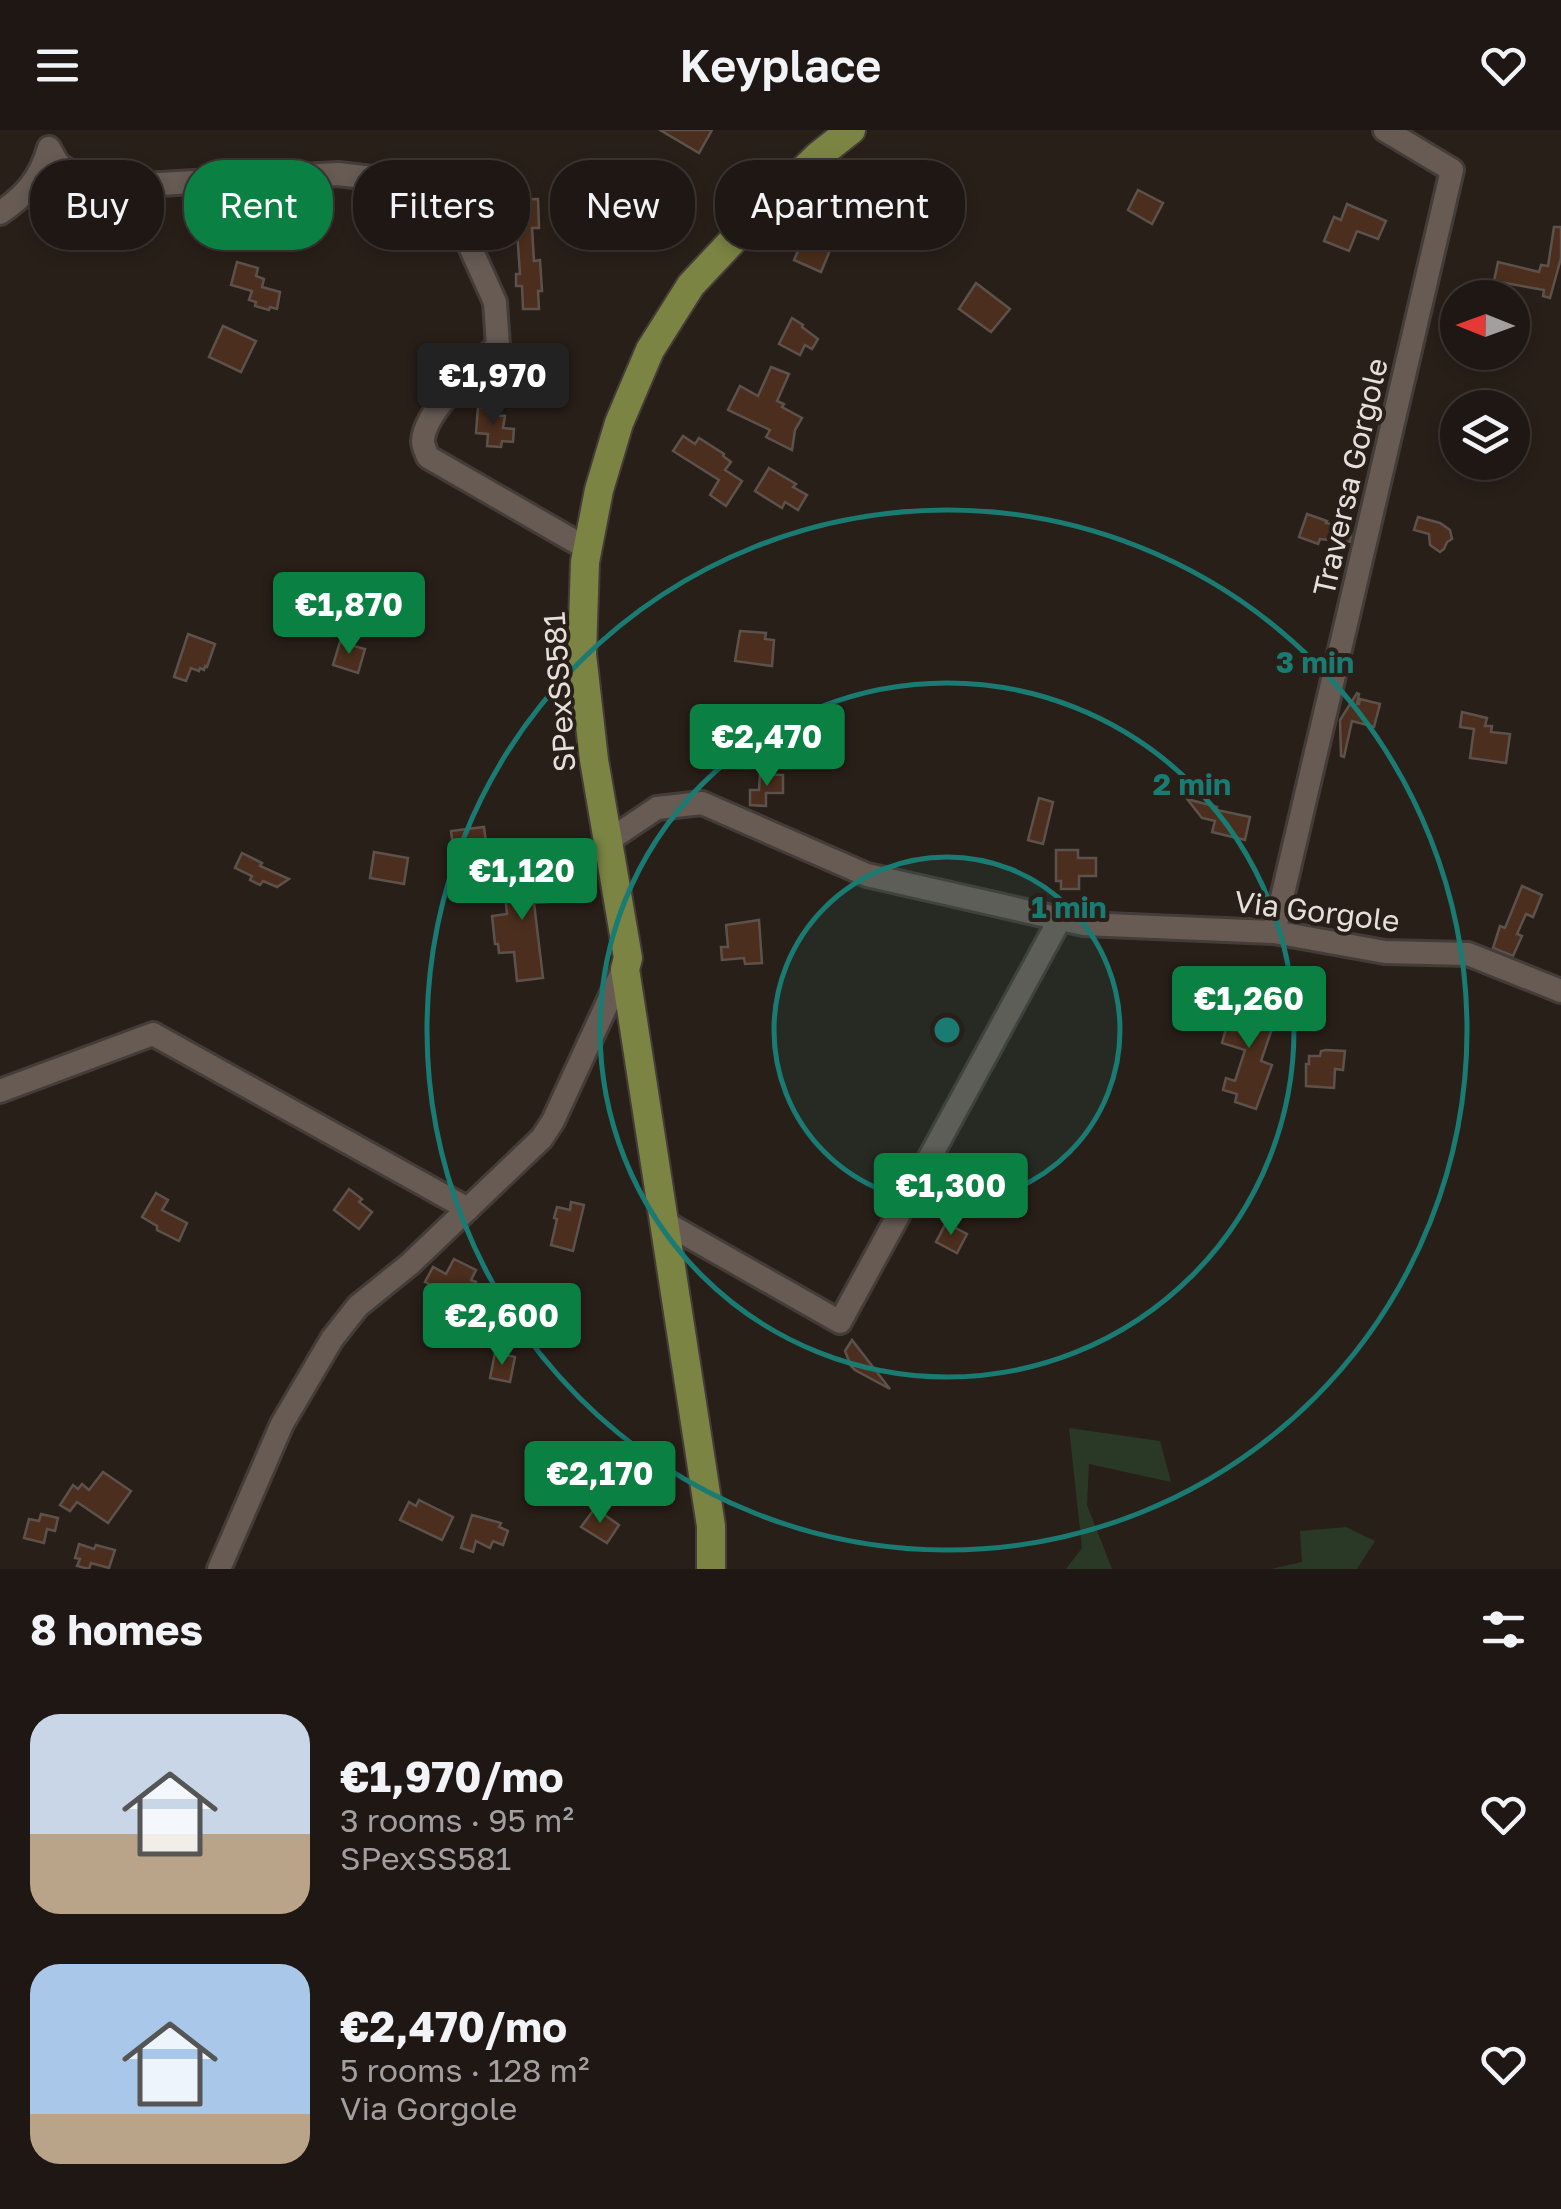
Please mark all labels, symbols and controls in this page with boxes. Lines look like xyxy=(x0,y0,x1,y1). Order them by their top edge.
icon: menu xyxy=(30,38,85,93)
text: Keyplace xyxy=(680,38,881,92)
icon: heart xyxy=(1476,38,1531,93)
chip: Buy xyxy=(30,160,164,250)
chip: Rent xyxy=(184,160,333,250)
chip: Filters xyxy=(353,160,530,250)
chip: New xyxy=(550,160,695,250)
chip: Apartment xyxy=(715,160,965,250)
north arrow xyxy=(1440,280,1530,370)
map controls xyxy=(1440,280,1530,480)
pin: €1,970 xyxy=(412,343,574,428)
street label: Traversa Gorgole xyxy=(1305,355,1395,599)
text: €1,970 xyxy=(439,356,547,394)
button: layers xyxy=(1440,390,1530,480)
pin: €1,870 xyxy=(268,572,430,657)
text: €1,870 xyxy=(295,585,403,623)
street label: SPexSS581 xyxy=(535,611,583,773)
text: 3 min xyxy=(1276,644,1354,680)
pin: €2,470 xyxy=(686,704,848,789)
text: €2,470 xyxy=(712,717,822,755)
text: 2 min xyxy=(1153,766,1231,802)
pin: €1,120 xyxy=(441,838,603,923)
text: €1,120 xyxy=(469,851,575,889)
street label: Via Gorgole xyxy=(1232,883,1402,939)
text: 1 min xyxy=(1031,889,1107,925)
pin: €1,260 xyxy=(1168,966,1330,1051)
text: €1,260 xyxy=(1194,979,1304,1017)
centre of rings xyxy=(929,1012,965,1048)
pin: €1,300 xyxy=(870,1153,1032,1238)
text: €1,300 xyxy=(896,1166,1006,1204)
pin: €2,600 xyxy=(421,1283,583,1368)
text: €2,600 xyxy=(445,1296,559,1334)
pin: €2,170 xyxy=(519,1441,681,1526)
text: €2,170 xyxy=(546,1454,654,1492)
icon: filters xyxy=(1476,1602,1531,1657)
text: 8 homes xyxy=(30,1604,203,1654)
text: €1,970/mo xyxy=(340,1751,564,1801)
icon: home xyxy=(110,1754,230,1874)
icon: heart xyxy=(1476,1787,1531,1842)
text: 3 rooms · 95 m² xyxy=(340,1801,574,1839)
text: SPexSS581 xyxy=(340,1839,511,1877)
text: €2,470/mo xyxy=(340,2001,567,2051)
icon: home xyxy=(110,2004,230,2124)
icon: heart xyxy=(1476,2037,1531,2092)
text: 5 rooms · 128 m² xyxy=(340,2051,589,2089)
text: Via Gorgole xyxy=(340,2089,517,2127)

